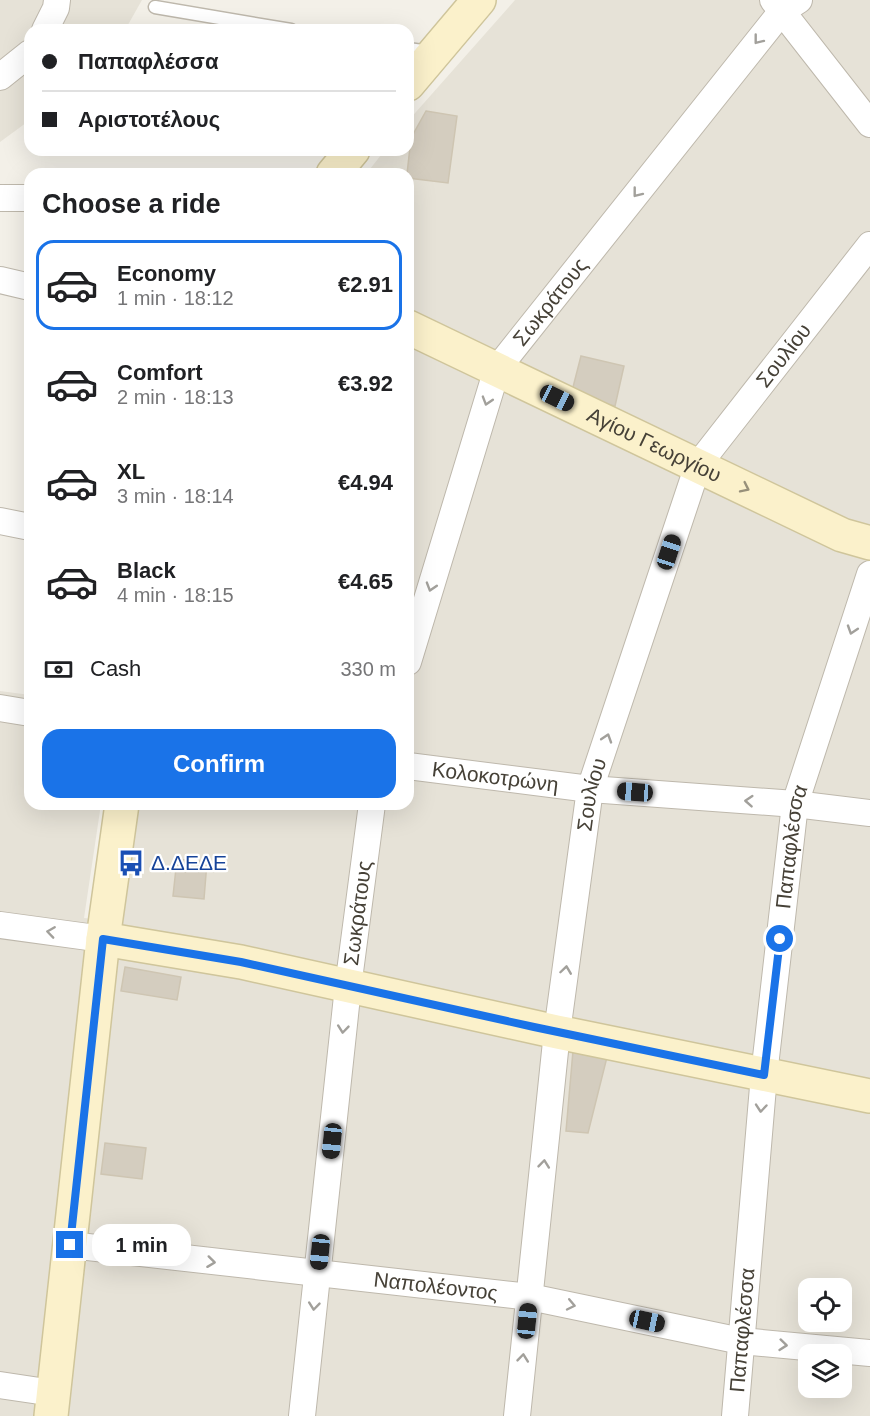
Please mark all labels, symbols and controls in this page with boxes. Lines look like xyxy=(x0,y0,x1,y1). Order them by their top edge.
one-way arrow xyxy=(755,34,766,45)
text: Παπαφλέσσα xyxy=(78,49,218,74)
text: Αριστοτέλους xyxy=(78,107,220,132)
one-way arrow xyxy=(633,186,644,197)
text: Choose a ride xyxy=(42,189,221,219)
street label: Σωκράτους xyxy=(508,253,592,350)
icon: car xyxy=(45,258,99,312)
text: Economy xyxy=(117,261,216,286)
text: €2.91 xyxy=(338,272,393,297)
text: 1 min · 18:12 xyxy=(117,287,234,309)
street label: Σουλίου xyxy=(751,319,815,391)
icon: car xyxy=(45,357,99,411)
text: Comfort xyxy=(117,360,203,385)
text: €3.92 xyxy=(338,371,393,396)
car xyxy=(537,382,577,414)
text: 2 min · 18:13 xyxy=(117,386,234,408)
one-way arrow xyxy=(482,395,494,406)
street label: Αγίου Γεωργίου xyxy=(584,403,725,486)
icon: car xyxy=(45,456,99,510)
text: XL xyxy=(117,459,145,484)
text: €4.94 xyxy=(338,470,393,495)
one-way arrow xyxy=(738,480,749,492)
text: 3 min · 18:14 xyxy=(117,485,234,507)
car xyxy=(655,532,683,572)
icon: car xyxy=(45,555,99,609)
text: Black xyxy=(117,558,176,583)
text: €4.65 xyxy=(338,569,393,594)
one-way arrow xyxy=(426,581,438,592)
text: 4 min · 18:15 xyxy=(117,584,234,606)
one-way arrow xyxy=(847,624,859,635)
icon: cash xyxy=(42,653,75,686)
text: Cash xyxy=(90,656,141,681)
text: 330 m xyxy=(340,658,396,680)
button: Confirm xyxy=(42,729,396,798)
one-way arrow xyxy=(599,733,612,743)
street label: Σουλίου xyxy=(572,755,611,833)
street label: Κολοκοτρώνη xyxy=(431,757,560,796)
car xyxy=(616,782,654,802)
street label: Παπαφλέσσα xyxy=(771,782,811,910)
one-way arrow xyxy=(745,795,754,808)
bus stop icon: Δ.ΔΕΔΕ xyxy=(116,848,146,878)
place label: Δ.ΔΕΔΕ xyxy=(151,851,227,874)
street label: Σωκράτους xyxy=(339,859,375,967)
route start xyxy=(766,925,793,952)
one-way arrow xyxy=(47,926,56,938)
one-way arrow xyxy=(559,966,571,975)
one-way arrow xyxy=(337,1024,350,1033)
one-way arrow xyxy=(755,1104,768,1113)
car xyxy=(321,1122,343,1160)
one-way arrow xyxy=(537,1159,550,1168)
callout: 1 min xyxy=(91,1224,190,1266)
route end xyxy=(56,1231,83,1258)
car xyxy=(309,1233,331,1271)
text: 1 min xyxy=(115,1234,168,1256)
one-way arrow xyxy=(207,1255,216,1267)
street label: Ναπολέοντος xyxy=(372,1267,499,1304)
street label: Παπαφλέσσα xyxy=(725,1267,759,1393)
map controls xyxy=(798,1278,852,1398)
button: locate xyxy=(798,1278,852,1332)
one-way arrow xyxy=(566,1298,576,1311)
one-way arrow xyxy=(308,1302,321,1311)
car xyxy=(516,1302,538,1340)
car xyxy=(628,1308,666,1334)
one-way arrow xyxy=(779,1338,788,1351)
button: layers xyxy=(798,1344,852,1398)
one-way arrow xyxy=(516,1353,529,1362)

